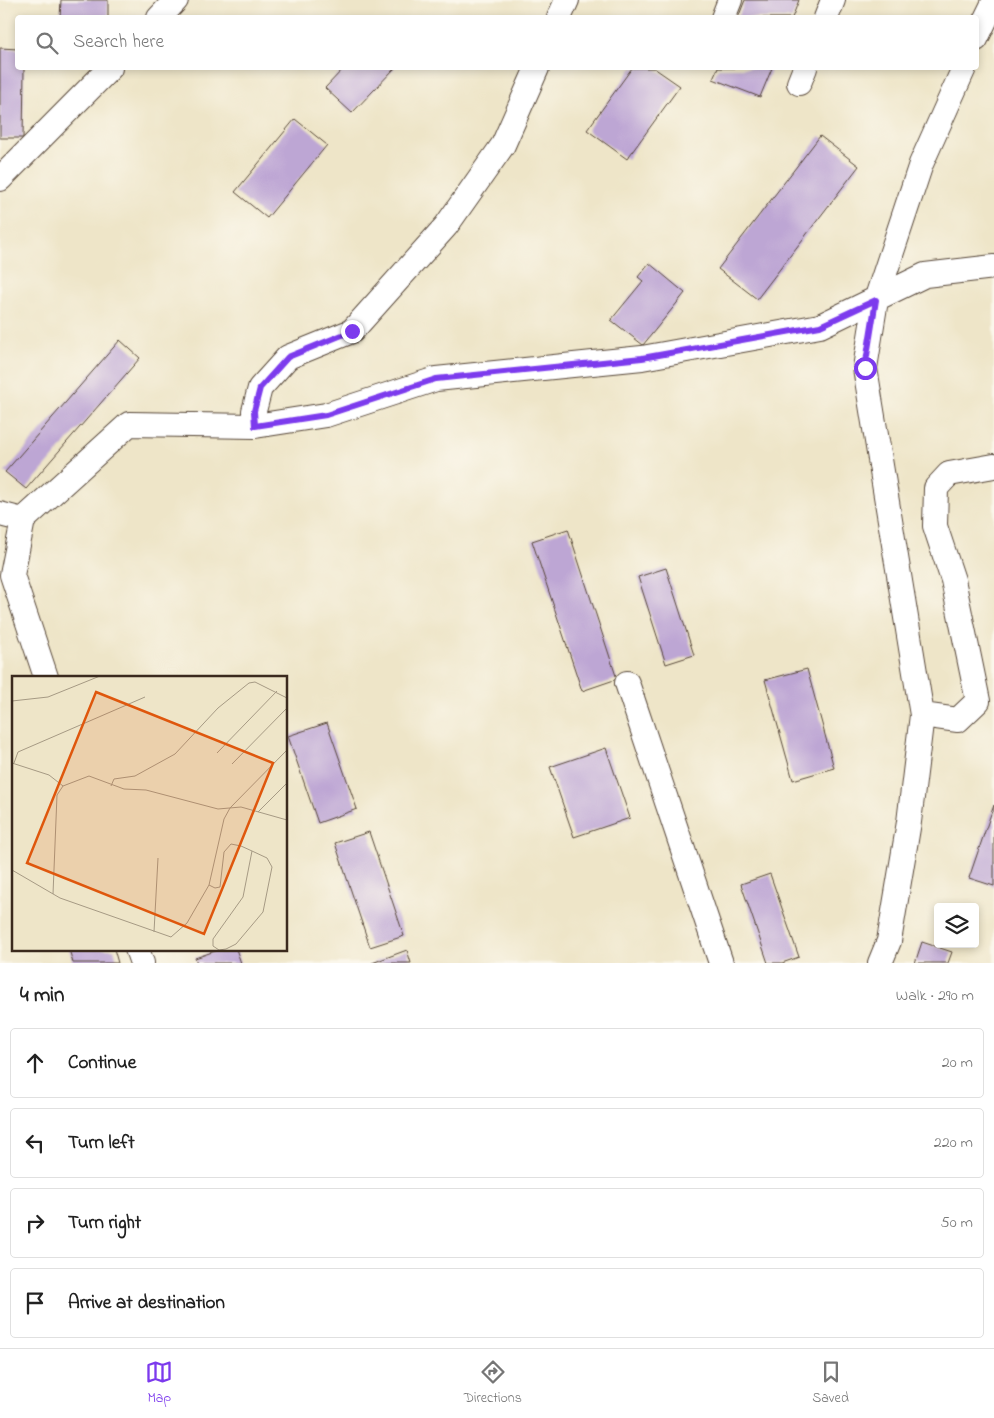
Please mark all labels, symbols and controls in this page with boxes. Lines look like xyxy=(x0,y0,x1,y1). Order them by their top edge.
search box xyxy=(15,15,979,70)
icon: search xyxy=(33,29,61,57)
text: Search here xyxy=(73,29,164,56)
route end xyxy=(341,320,364,343)
route start xyxy=(854,357,877,380)
inset map xyxy=(12,676,288,951)
map controls xyxy=(934,903,979,948)
button: layers xyxy=(934,903,979,948)
text: 4 min xyxy=(20,981,64,1011)
text: Walk · 290 m xyxy=(896,984,974,1008)
icon: ahead xyxy=(21,1049,49,1077)
text: Continue xyxy=(68,1050,136,1077)
text: 20 m xyxy=(942,1051,973,1075)
icon: left xyxy=(21,1129,49,1157)
text: Turn left xyxy=(68,1130,135,1157)
text: 220 m xyxy=(934,1131,973,1155)
icon: right xyxy=(21,1209,49,1237)
text: Turn right xyxy=(68,1210,141,1237)
text: 50 m xyxy=(941,1211,973,1235)
icon: arrive xyxy=(21,1289,49,1317)
text: Arrive at destination xyxy=(68,1290,225,1317)
tab: Map xyxy=(145,1358,173,1409)
tab: Directions xyxy=(464,1358,522,1409)
tab: Saved xyxy=(812,1358,849,1409)

